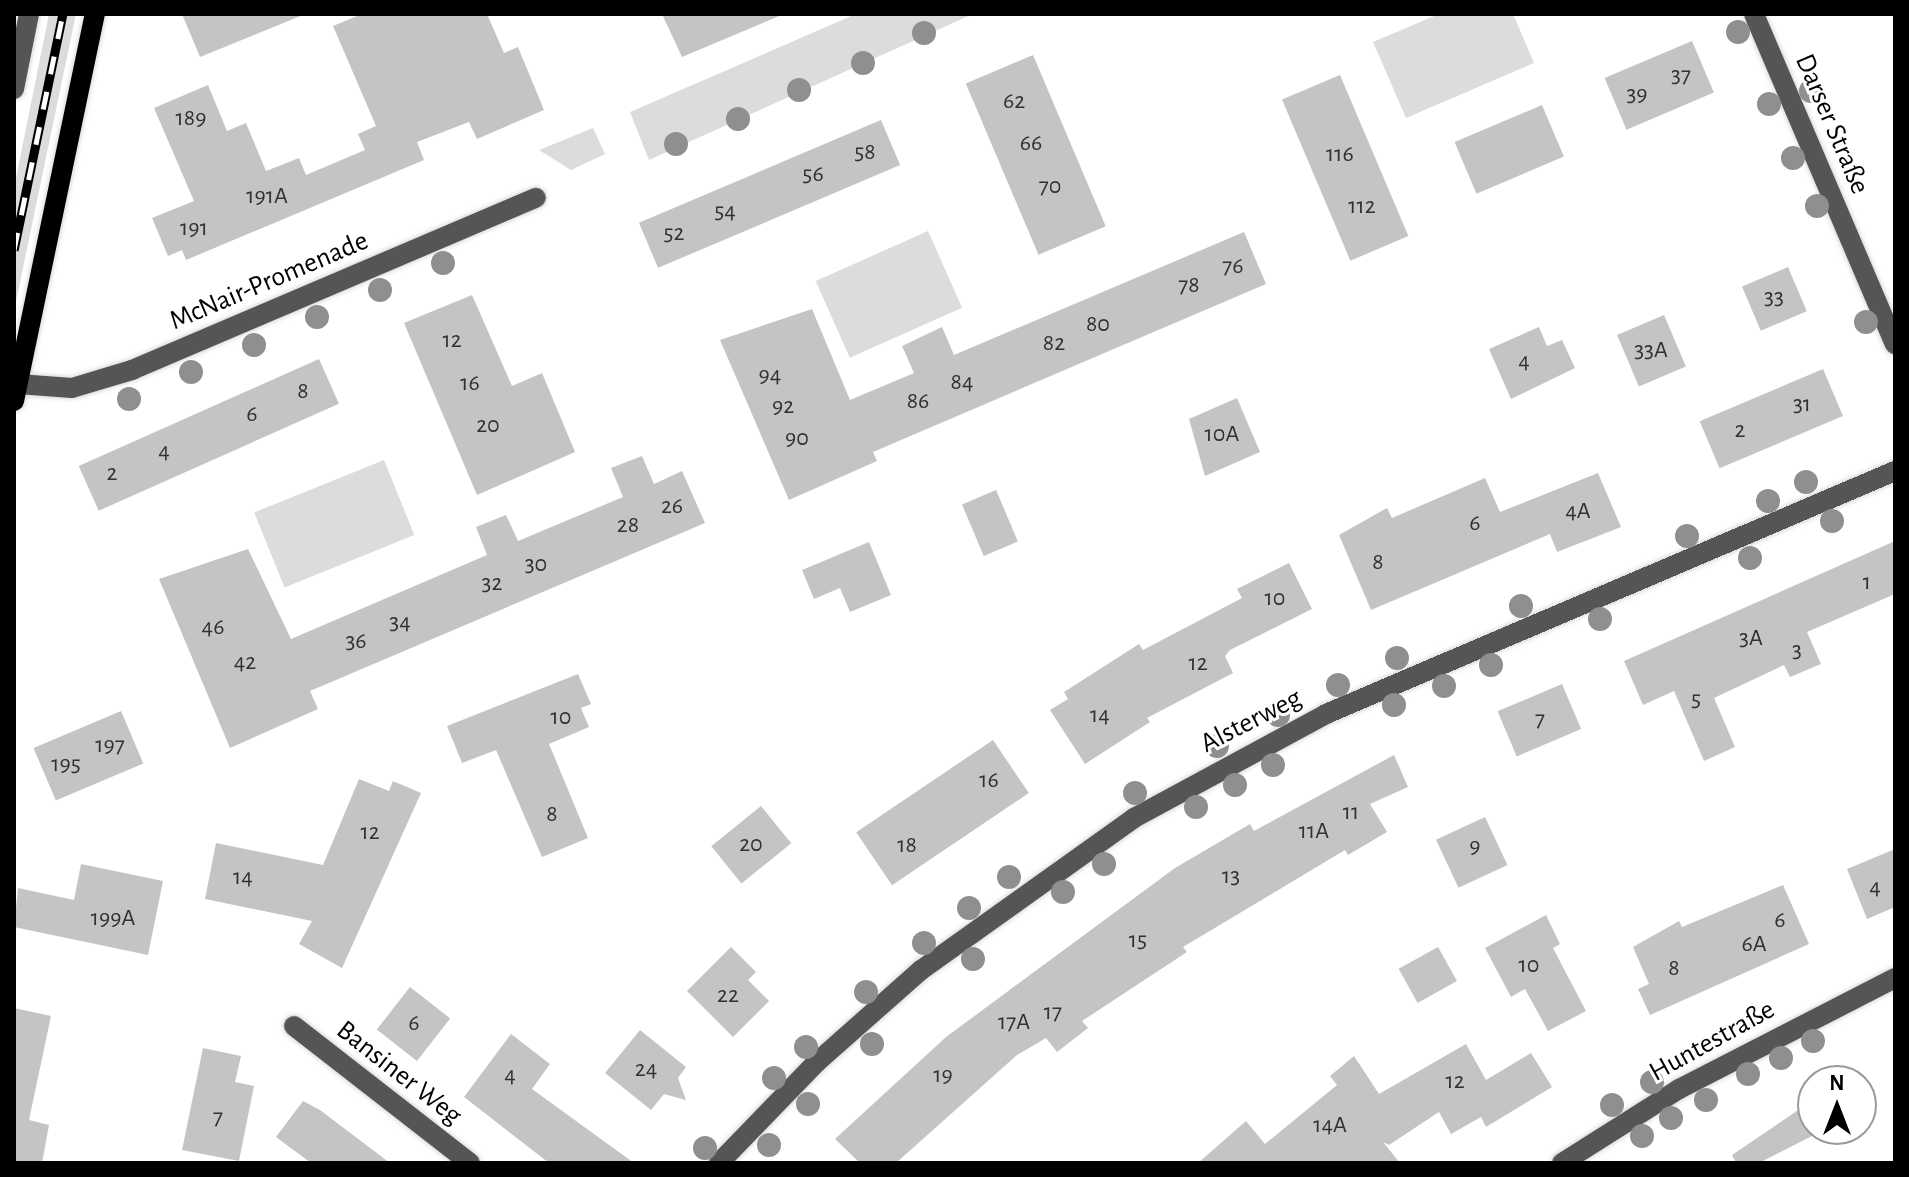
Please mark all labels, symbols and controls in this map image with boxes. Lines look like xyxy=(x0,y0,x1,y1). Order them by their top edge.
street label: Darser Straße xyxy=(1787,49,1877,199)
house number: 37 xyxy=(1671,62,1691,90)
house number: 39 xyxy=(1626,81,1648,109)
house number: 62 xyxy=(1003,88,1025,116)
house number: 189 xyxy=(176,105,206,133)
house number: 66 xyxy=(1020,130,1042,158)
house number: 58 xyxy=(854,139,876,167)
house number: 116 xyxy=(1326,141,1354,169)
house number: 56 xyxy=(802,161,824,189)
house number: 70 xyxy=(1039,173,1061,201)
house number: 191A xyxy=(246,183,288,211)
house number: 112 xyxy=(1348,193,1376,221)
house number: 54 xyxy=(714,198,736,226)
house number: 191 xyxy=(180,215,208,243)
house number: 52 xyxy=(664,220,684,248)
street label: McNair-Promenade xyxy=(165,224,373,338)
house number: 76 xyxy=(1222,253,1244,281)
house number: 78 xyxy=(1178,272,1200,300)
house number: 33 xyxy=(1764,284,1784,312)
house number: 80 xyxy=(1086,311,1110,339)
house number: 12 xyxy=(442,327,462,355)
house number: 82 xyxy=(1043,330,1065,358)
house number: 33A xyxy=(1634,337,1668,365)
house number: 4 xyxy=(1518,348,1530,376)
house number: 94 xyxy=(759,362,781,390)
house number: 84 xyxy=(951,369,973,397)
house number: 16 xyxy=(460,370,480,398)
house number: 8 xyxy=(297,378,309,406)
house number: 86 xyxy=(907,388,929,416)
house number: 31 xyxy=(1793,391,1811,419)
house number: 92 xyxy=(772,393,794,421)
house number: 6 xyxy=(246,401,258,429)
house number: 20 xyxy=(476,412,500,440)
house number: 2 xyxy=(1735,417,1745,445)
house number: 10A xyxy=(1205,421,1239,449)
house number: 90 xyxy=(785,425,809,453)
house number: 4 xyxy=(158,438,170,466)
house number: 2 xyxy=(107,460,117,488)
house number: 26 xyxy=(661,493,683,521)
house number: 4A xyxy=(1565,498,1591,526)
house number: 6 xyxy=(1469,510,1481,538)
house number: 28 xyxy=(617,512,639,540)
house number: 8 xyxy=(1372,549,1384,577)
house number: 30 xyxy=(525,551,547,579)
house number: 1 xyxy=(1863,569,1871,597)
house number: 32 xyxy=(482,570,502,598)
house number: 10 xyxy=(1265,585,1285,613)
house number: 34 xyxy=(389,609,411,637)
house number: 46 xyxy=(202,614,224,642)
house number: 3A xyxy=(1739,625,1763,653)
house number: 36 xyxy=(345,628,367,656)
house number: 3 xyxy=(1792,637,1802,665)
house number: 42 xyxy=(234,649,256,677)
house number: 12 xyxy=(1188,650,1208,678)
street label: Alsterweg xyxy=(1195,681,1307,761)
house number: 5 xyxy=(1691,686,1701,714)
house number: 14 xyxy=(1090,702,1110,730)
house number: 10 xyxy=(551,704,571,732)
house number: 7 xyxy=(1535,706,1545,734)
house number: 197 xyxy=(95,732,125,760)
house number: 195 xyxy=(51,751,81,779)
house number: 16 xyxy=(979,767,999,795)
house number: 11 xyxy=(1343,799,1359,827)
house number: 8 xyxy=(546,801,558,829)
house number: 11A xyxy=(1299,818,1329,846)
house number: 12 xyxy=(360,819,380,847)
house number: 20 xyxy=(739,831,763,859)
house number: 18 xyxy=(897,832,917,860)
house number: 9 xyxy=(1469,833,1481,861)
house number: 13 xyxy=(1222,863,1240,891)
house number: 14 xyxy=(233,864,253,892)
house number: 4 xyxy=(1869,874,1881,902)
house number: 199A xyxy=(91,905,135,933)
house number: 6 xyxy=(1774,907,1786,935)
house number: 15 xyxy=(1129,927,1147,955)
house number: 6A xyxy=(1741,931,1767,959)
house number: 10 xyxy=(1519,952,1539,980)
house number: 8 xyxy=(1668,955,1680,983)
house number: 22 xyxy=(717,982,739,1010)
street label: Huntestraße xyxy=(1643,993,1781,1089)
house number: 17 xyxy=(1044,999,1062,1027)
house number: 17A xyxy=(998,1009,1030,1037)
house number: 6 xyxy=(408,1010,420,1038)
street label: Bansiner Weg xyxy=(329,1013,469,1133)
house number: 24 xyxy=(635,1056,657,1084)
house number: 4 xyxy=(504,1062,516,1090)
house number: 19 xyxy=(933,1062,953,1090)
north arrow xyxy=(1797,1065,1877,1145)
house number: 12 xyxy=(1445,1068,1465,1096)
text: N xyxy=(1829,1072,1845,1094)
house number: 7 xyxy=(213,1104,223,1132)
house number: 14A xyxy=(1313,1112,1347,1140)

